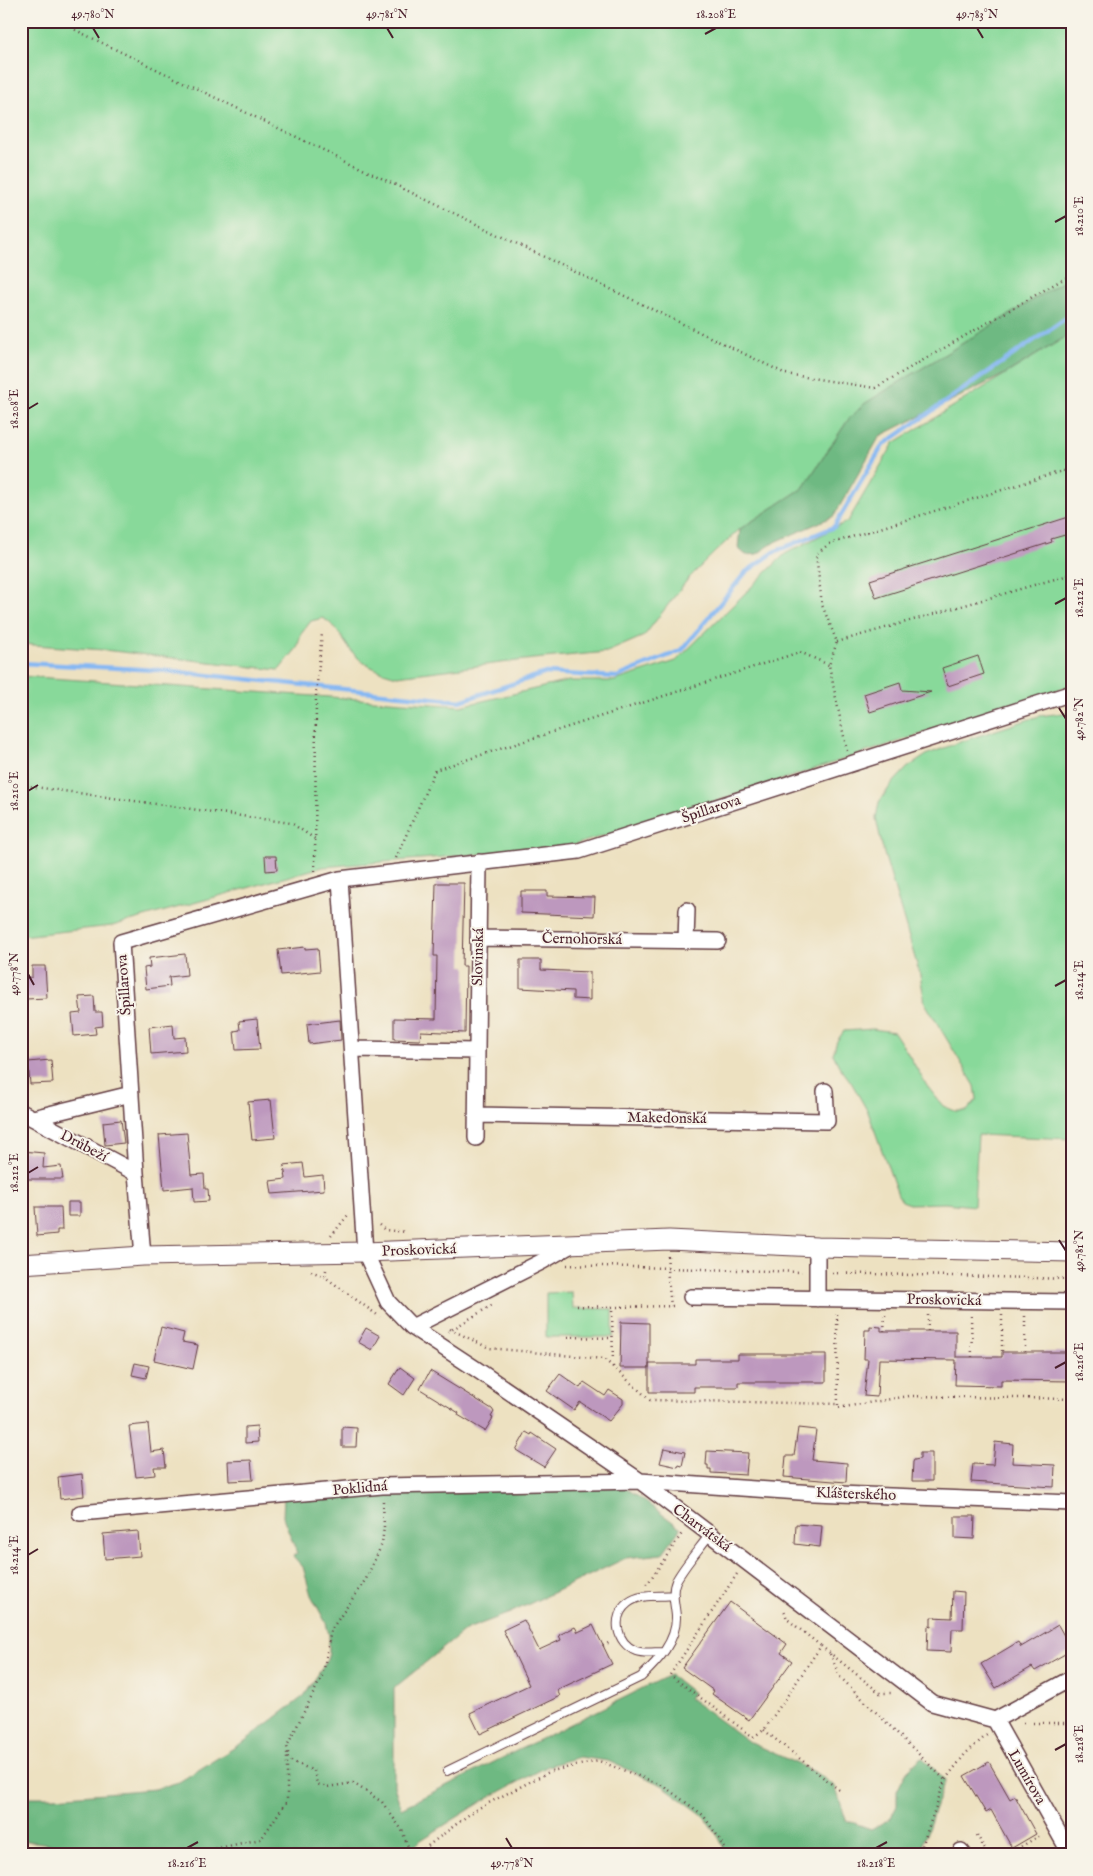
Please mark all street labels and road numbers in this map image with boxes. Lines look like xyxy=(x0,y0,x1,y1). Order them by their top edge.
street label: Špillarova xyxy=(679,790,743,827)
street label: Slovinská xyxy=(468,927,488,986)
street label: Černohorská xyxy=(542,929,623,949)
street label: Špillarova xyxy=(112,953,136,1016)
street label: Makedonská xyxy=(627,1108,707,1128)
street label: Drůbeží xyxy=(57,1126,112,1167)
street label: Proskovická xyxy=(381,1239,457,1261)
street label: Proskovická xyxy=(906,1290,982,1310)
street label: Poklidná xyxy=(332,1476,389,1500)
street label: Klášterského xyxy=(816,1483,896,1505)
street label: Charvátská xyxy=(669,1500,736,1557)
street label: Lumírova xyxy=(1004,1746,1051,1808)

